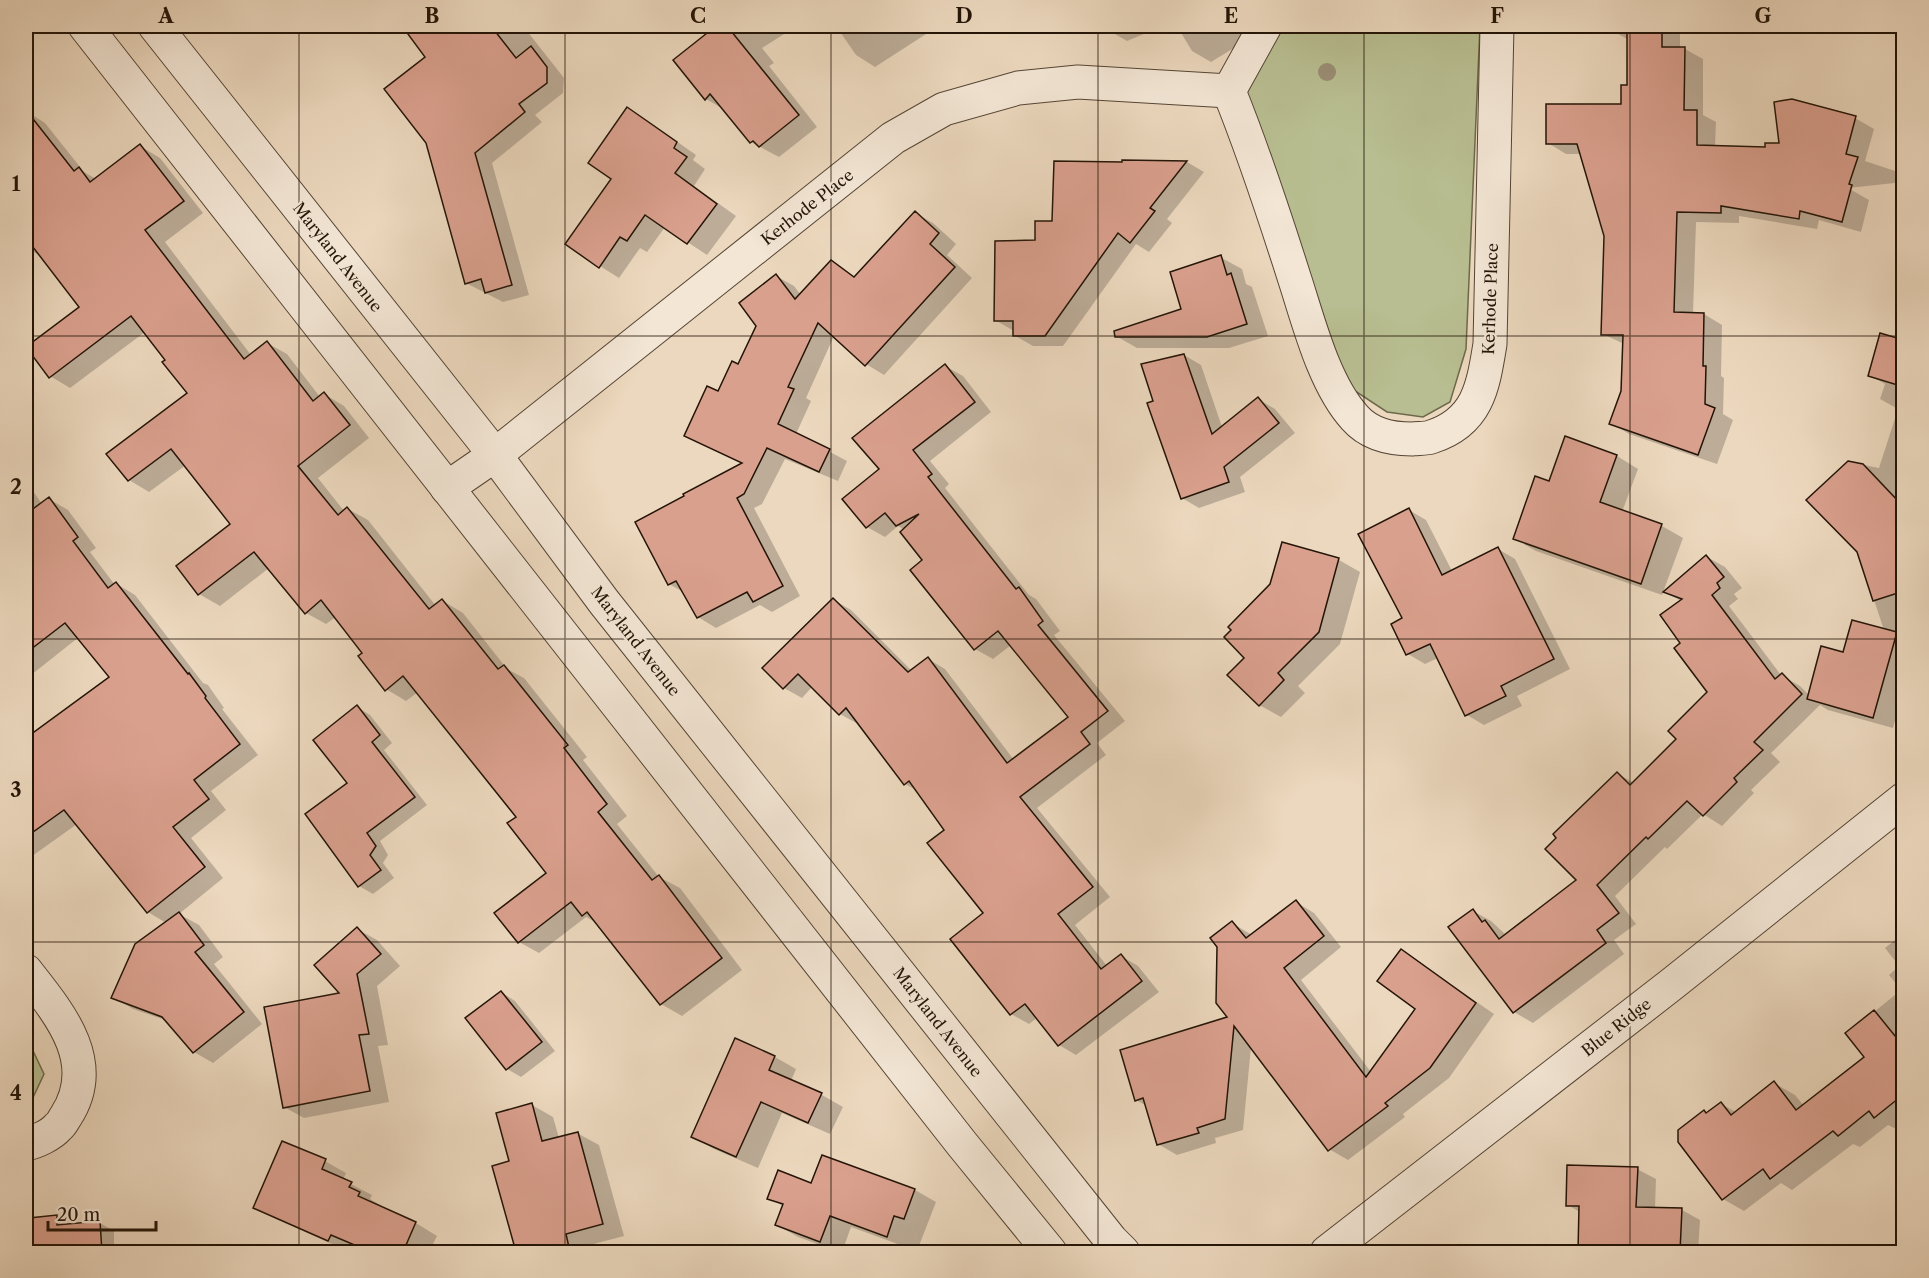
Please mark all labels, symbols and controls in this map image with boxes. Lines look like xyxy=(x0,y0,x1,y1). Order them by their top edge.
text: A xyxy=(157,4,174,28)
text: B xyxy=(425,4,440,28)
text: C xyxy=(690,4,706,28)
text: D xyxy=(955,4,973,28)
text: E xyxy=(1224,4,1238,28)
text: F xyxy=(1490,4,1504,28)
text: G xyxy=(1755,4,1772,28)
street label: Kerhode Place xyxy=(757,165,857,249)
text: 1 xyxy=(12,172,21,196)
street label: Maryland Avenue xyxy=(289,198,387,316)
street label: Kerhode Place xyxy=(1478,243,1502,355)
text: 2 xyxy=(10,475,22,499)
street label: Maryland Avenue xyxy=(587,582,685,700)
text: 3 xyxy=(10,778,22,802)
street label: Maryland Avenue xyxy=(889,963,987,1081)
street label: Blue Ridge xyxy=(1577,994,1655,1060)
text: 4 xyxy=(10,1081,22,1105)
scale bar xyxy=(48,1194,156,1232)
text: 20 m xyxy=(57,1204,101,1226)

